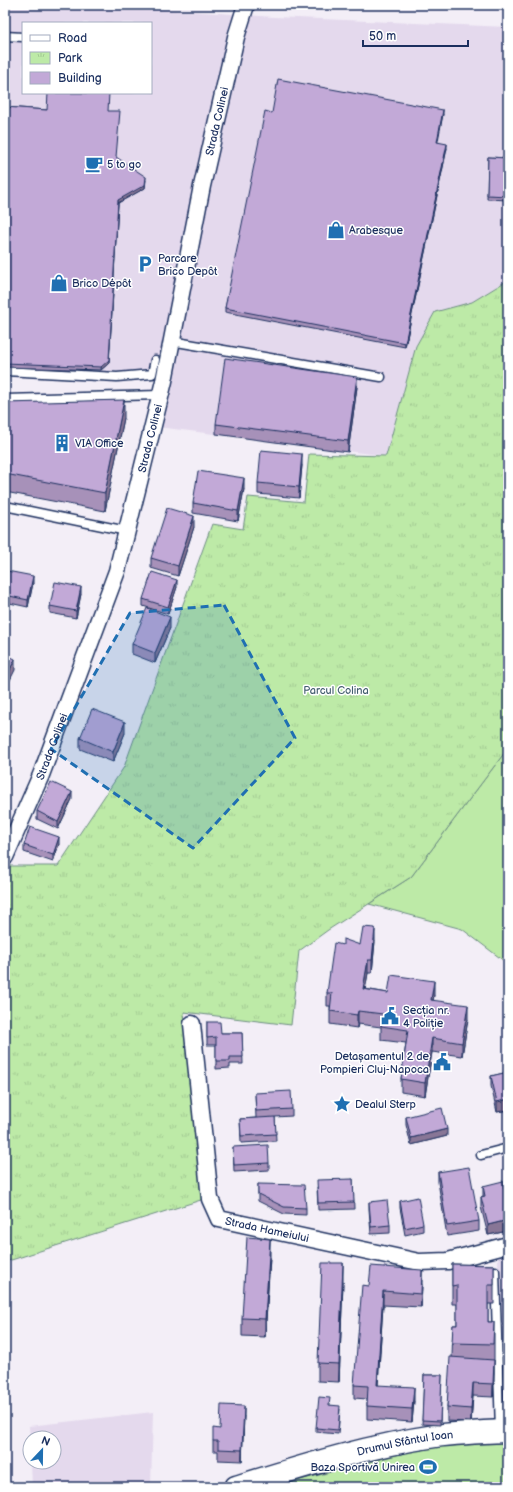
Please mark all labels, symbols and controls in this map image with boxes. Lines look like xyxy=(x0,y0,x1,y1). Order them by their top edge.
legend xyxy=(22,22,152,94)
scale bar xyxy=(363,22,468,48)
text: 50 m xyxy=(369,29,396,44)
text: Road xyxy=(58,31,87,46)
text: Park xyxy=(58,51,82,66)
text: Building xyxy=(58,71,102,86)
street label: Strada Colinei xyxy=(203,86,231,157)
cafe icon: 5 to go xyxy=(84,154,104,174)
place label: 5 to go xyxy=(107,158,141,171)
shop icon: Arabesque xyxy=(326,220,346,240)
place label: Arabesque xyxy=(349,224,403,237)
place label: Parcare Brico Depôt xyxy=(158,252,218,278)
parking icon: Parcare Brico Depôt xyxy=(135,254,155,274)
shop icon: Brico Dépôt xyxy=(49,273,69,293)
place label: Brico Dépôt xyxy=(72,277,132,290)
street label: Strada Colinei xyxy=(136,403,165,474)
building icon: VIA Office xyxy=(52,433,72,453)
place label: VIA Office xyxy=(75,437,124,450)
park label: Parcul Colina xyxy=(303,684,369,697)
street label: Strada Colinei xyxy=(34,712,70,782)
place label: Secția nr. 4 Poliție xyxy=(403,1004,449,1030)
public building icon: Secția nr. 4 Poliție xyxy=(380,1006,400,1026)
place label: Detașamentul 2 de Pompieri Cluj-Napoca xyxy=(320,1050,429,1076)
public building icon: Detașamentul 2 de Pompieri Cluj-Napoca xyxy=(432,1052,452,1072)
place icon: Dealul Sterp xyxy=(332,1094,352,1114)
place label: Dealul Sterp xyxy=(355,1098,416,1111)
street label: Strada Hameiului xyxy=(224,1214,310,1245)
street label: Drumul Sfântul Ioan xyxy=(356,1428,454,1459)
north arrow xyxy=(22,1430,62,1470)
text: N xyxy=(39,1434,52,1449)
sports icon: Baza Sportivă Unirea xyxy=(418,1457,438,1477)
place label: Baza Sportivă Unirea xyxy=(311,1461,415,1474)

